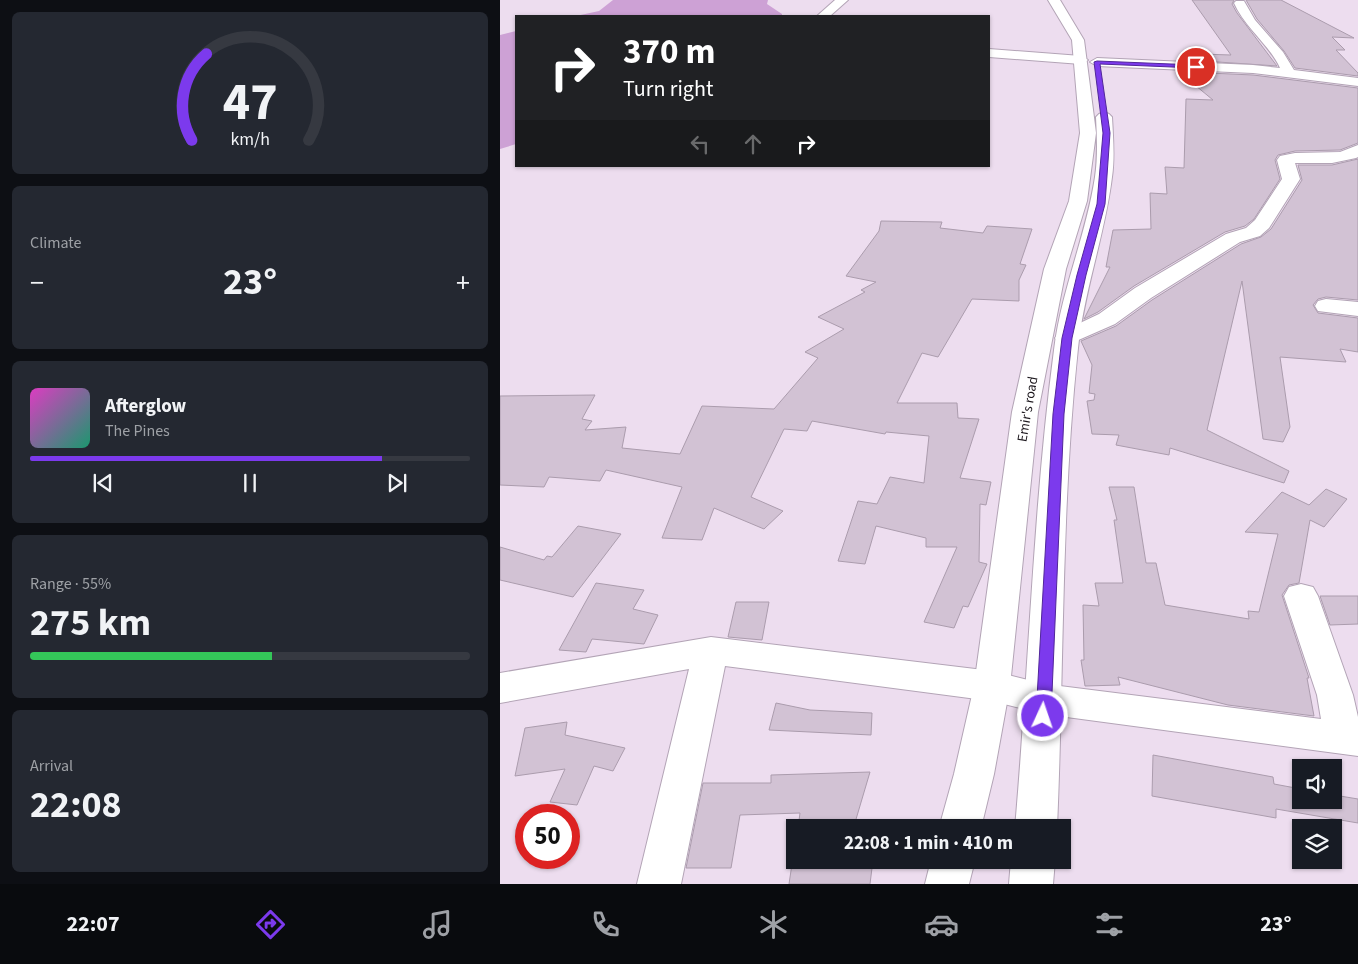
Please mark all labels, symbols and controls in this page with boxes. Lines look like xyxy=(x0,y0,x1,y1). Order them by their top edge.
text: 370 m xyxy=(623,27,715,77)
icon: right xyxy=(540,35,605,100)
pin xyxy=(1175,46,1217,88)
icon: arrive xyxy=(1182,53,1210,81)
text: 47 xyxy=(223,66,277,140)
text: Turn right xyxy=(623,73,713,105)
text: km/h xyxy=(230,127,270,152)
icon: left xyxy=(686,130,714,158)
icon: ahead xyxy=(739,130,767,158)
icon: right xyxy=(792,130,820,158)
text: Climate xyxy=(30,232,81,254)
text: 23° xyxy=(223,255,277,309)
text: − xyxy=(30,263,44,303)
text: + xyxy=(456,263,470,303)
street label: Emir's road xyxy=(1012,375,1044,443)
text: Afterglow xyxy=(105,393,186,420)
text: The Pines xyxy=(105,420,170,442)
icon: previous xyxy=(89,469,117,497)
icon: pause xyxy=(236,469,264,497)
icon: next xyxy=(383,469,411,497)
text: Range · 55% xyxy=(30,573,111,595)
text: 275 km xyxy=(30,596,151,650)
position arrow xyxy=(1016,689,1068,741)
text: Arrival xyxy=(30,755,73,777)
map controls xyxy=(1292,759,1342,869)
button: sound xyxy=(1292,759,1342,809)
text: 22:08 xyxy=(30,778,122,832)
speed limit sign: 50 xyxy=(515,804,580,869)
button: layers xyxy=(1292,819,1342,869)
text: 22:08 · 1 min · 410 m xyxy=(844,830,1013,857)
icon: directions xyxy=(253,907,288,942)
icon: music xyxy=(420,907,455,942)
icon: phone xyxy=(588,907,623,942)
icon: climate xyxy=(756,907,791,942)
icon: car xyxy=(924,907,959,942)
icon: filters xyxy=(1092,907,1127,942)
text: 22:07 xyxy=(66,908,120,940)
text: 23° xyxy=(1260,908,1291,940)

